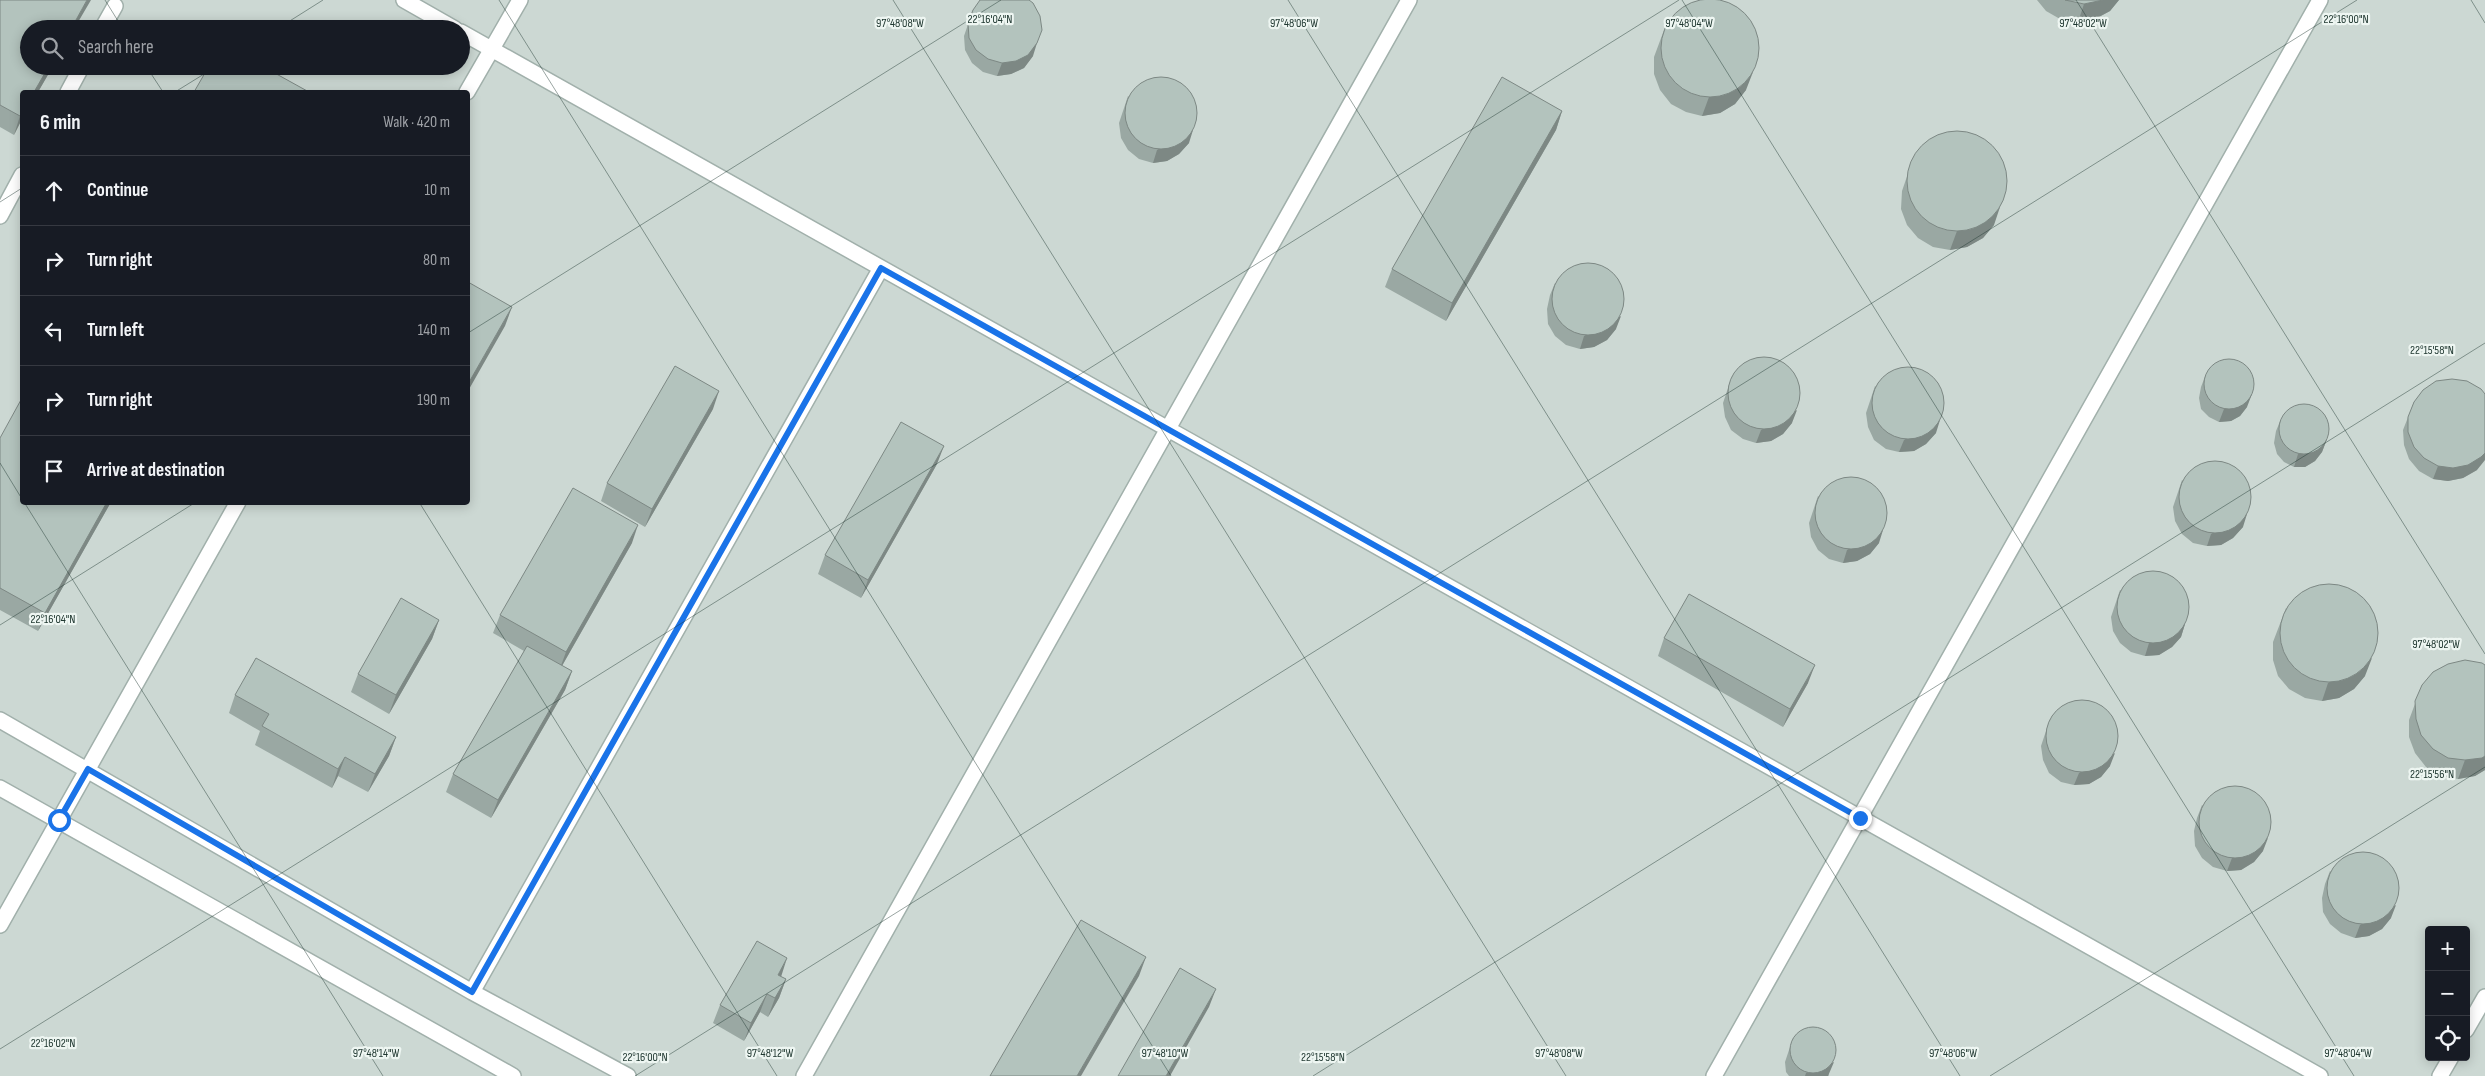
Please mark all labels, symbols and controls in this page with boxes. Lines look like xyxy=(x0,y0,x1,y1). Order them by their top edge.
text: 22°16'04"N xyxy=(968,12,1012,27)
text: 22°16'00"N xyxy=(2323,12,2369,27)
text: 97°48'08"W xyxy=(876,16,924,31)
text: 97°48'06"W xyxy=(1270,16,1318,31)
text: 97°48'04"W xyxy=(1665,16,1713,31)
text: 97°48'02"W xyxy=(2059,16,2107,31)
search box xyxy=(20,20,470,75)
icon: search xyxy=(38,34,66,62)
text: Search here xyxy=(78,36,154,59)
text: 6 min xyxy=(40,110,81,135)
text: Walk · 420 m xyxy=(383,113,450,132)
icon: ahead xyxy=(40,177,68,205)
text: Continue xyxy=(87,179,148,202)
text: 10 m xyxy=(424,181,450,200)
icon: right xyxy=(40,247,68,275)
text: Turn right xyxy=(87,249,152,272)
text: 80 m xyxy=(423,251,450,270)
icon: left xyxy=(40,317,68,345)
text: Turn left xyxy=(87,319,144,342)
text: 140 m xyxy=(418,321,450,340)
text: 22°15'58"N xyxy=(2410,343,2454,358)
icon: right xyxy=(40,387,68,415)
text: Turn right xyxy=(87,389,152,412)
text: 190 m xyxy=(417,391,450,410)
icon: arrive xyxy=(40,457,68,485)
text: Arrive at destination xyxy=(87,459,225,482)
text: 22°16'04"N xyxy=(31,612,75,627)
text: 97°48'02"W xyxy=(2412,637,2460,652)
text: 22°15'56"N xyxy=(2410,767,2454,782)
route end xyxy=(1849,807,1872,830)
route start xyxy=(48,809,71,832)
map controls xyxy=(2425,926,2470,1061)
button: + xyxy=(2425,926,2470,971)
button: − xyxy=(2425,971,2470,1016)
button: locate xyxy=(2425,1016,2470,1061)
text: 22°16'02"N xyxy=(31,1036,75,1051)
text: 97°48'14"W xyxy=(353,1046,399,1061)
text: 97°48'12"W xyxy=(747,1046,793,1061)
text: 97°48'10"W xyxy=(1142,1046,1189,1061)
text: 97°48'08"W xyxy=(1535,1046,1583,1061)
text: 97°48'06"W xyxy=(1929,1046,1977,1061)
text: 97°48'04"W xyxy=(2324,1046,2372,1061)
text: 22°16'00"N xyxy=(622,1050,668,1065)
text: 22°15'58"N xyxy=(1301,1050,1345,1065)

